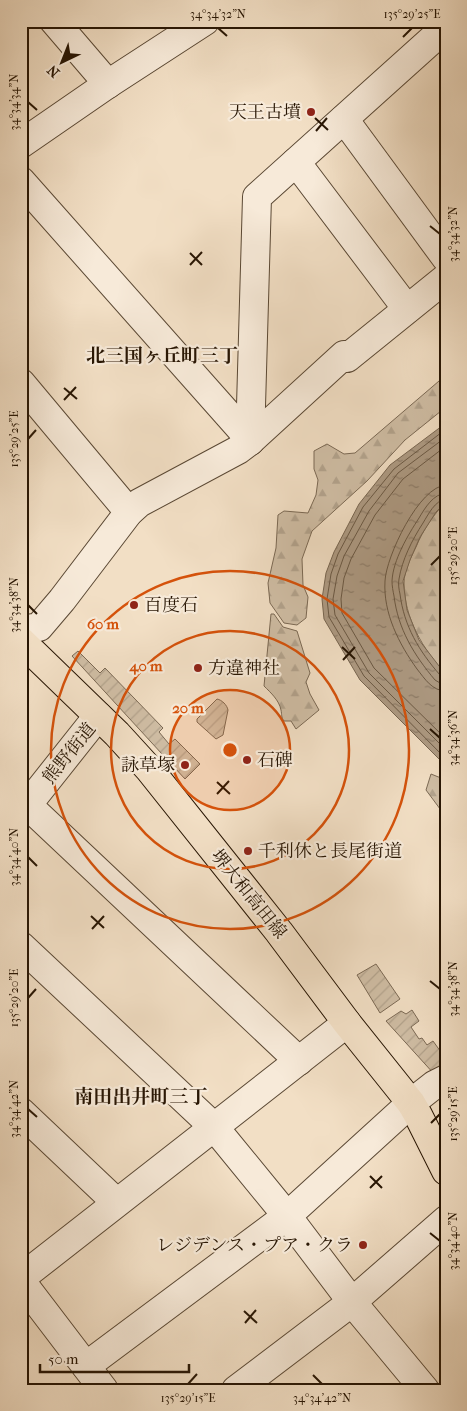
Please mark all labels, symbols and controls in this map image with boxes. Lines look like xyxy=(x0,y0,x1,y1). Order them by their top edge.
text: 34°34'32"N xyxy=(190,7,246,21)
text: 135°29'25"E xyxy=(383,7,441,21)
north arrow xyxy=(38,38,88,88)
text: N xyxy=(44,61,63,81)
text: 34°34'34"N xyxy=(7,74,21,130)
place label: 天王古墳 xyxy=(229,102,301,123)
marker: 天王古墳 xyxy=(305,106,317,118)
text: 34°34'32"N xyxy=(446,206,460,262)
district label: 北三国ヶ丘町三丁 xyxy=(86,345,238,367)
text: 135°29'25"E xyxy=(7,410,21,468)
text: 135°29'20"E xyxy=(446,527,460,585)
text: 34°34'38"N xyxy=(7,577,21,633)
place label: 百度石 xyxy=(144,595,198,616)
marker: 百度石 xyxy=(128,599,140,611)
text: 60 m xyxy=(87,615,120,633)
text: 40 m xyxy=(129,657,163,675)
place label: 方違神社 xyxy=(208,658,280,679)
marker: 方違神社 xyxy=(192,662,204,674)
text: 20 m xyxy=(172,699,204,717)
text: 34°34'36"N xyxy=(446,710,460,766)
street label: 熊野街道 xyxy=(39,719,100,788)
centre of rings xyxy=(221,741,239,759)
place label: 石碑 xyxy=(257,750,293,771)
marker: 石碑 xyxy=(241,754,253,766)
place label: 詠草塚 xyxy=(121,755,175,776)
marker: 詠草塚 xyxy=(179,759,191,771)
text: 34°34'40"N xyxy=(7,828,21,886)
place label: 千利休と長尾街道 xyxy=(258,841,402,862)
marker: 千利休と長尾街道 xyxy=(242,845,254,857)
street label: 堺大和高田線 xyxy=(206,846,291,943)
text: 34°34'38"N xyxy=(446,961,460,1017)
text: 135°29'20"E xyxy=(7,969,21,1027)
text: 34°34'42"N xyxy=(7,1080,21,1138)
district label: 南田出井町三丁 xyxy=(74,1086,208,1108)
text: 135°29'15"E xyxy=(446,1086,460,1142)
text: 34°34'40"N xyxy=(446,1212,460,1270)
place label: レジデンス・プア・クラ xyxy=(156,1235,353,1256)
marker: レジデンス・プア・クラ xyxy=(357,1239,369,1251)
scale bar xyxy=(40,1341,189,1373)
text: 50 m xyxy=(48,1350,79,1368)
text: 135°29'15"E xyxy=(160,1391,216,1405)
text: 34°34'42"N xyxy=(293,1391,351,1405)

